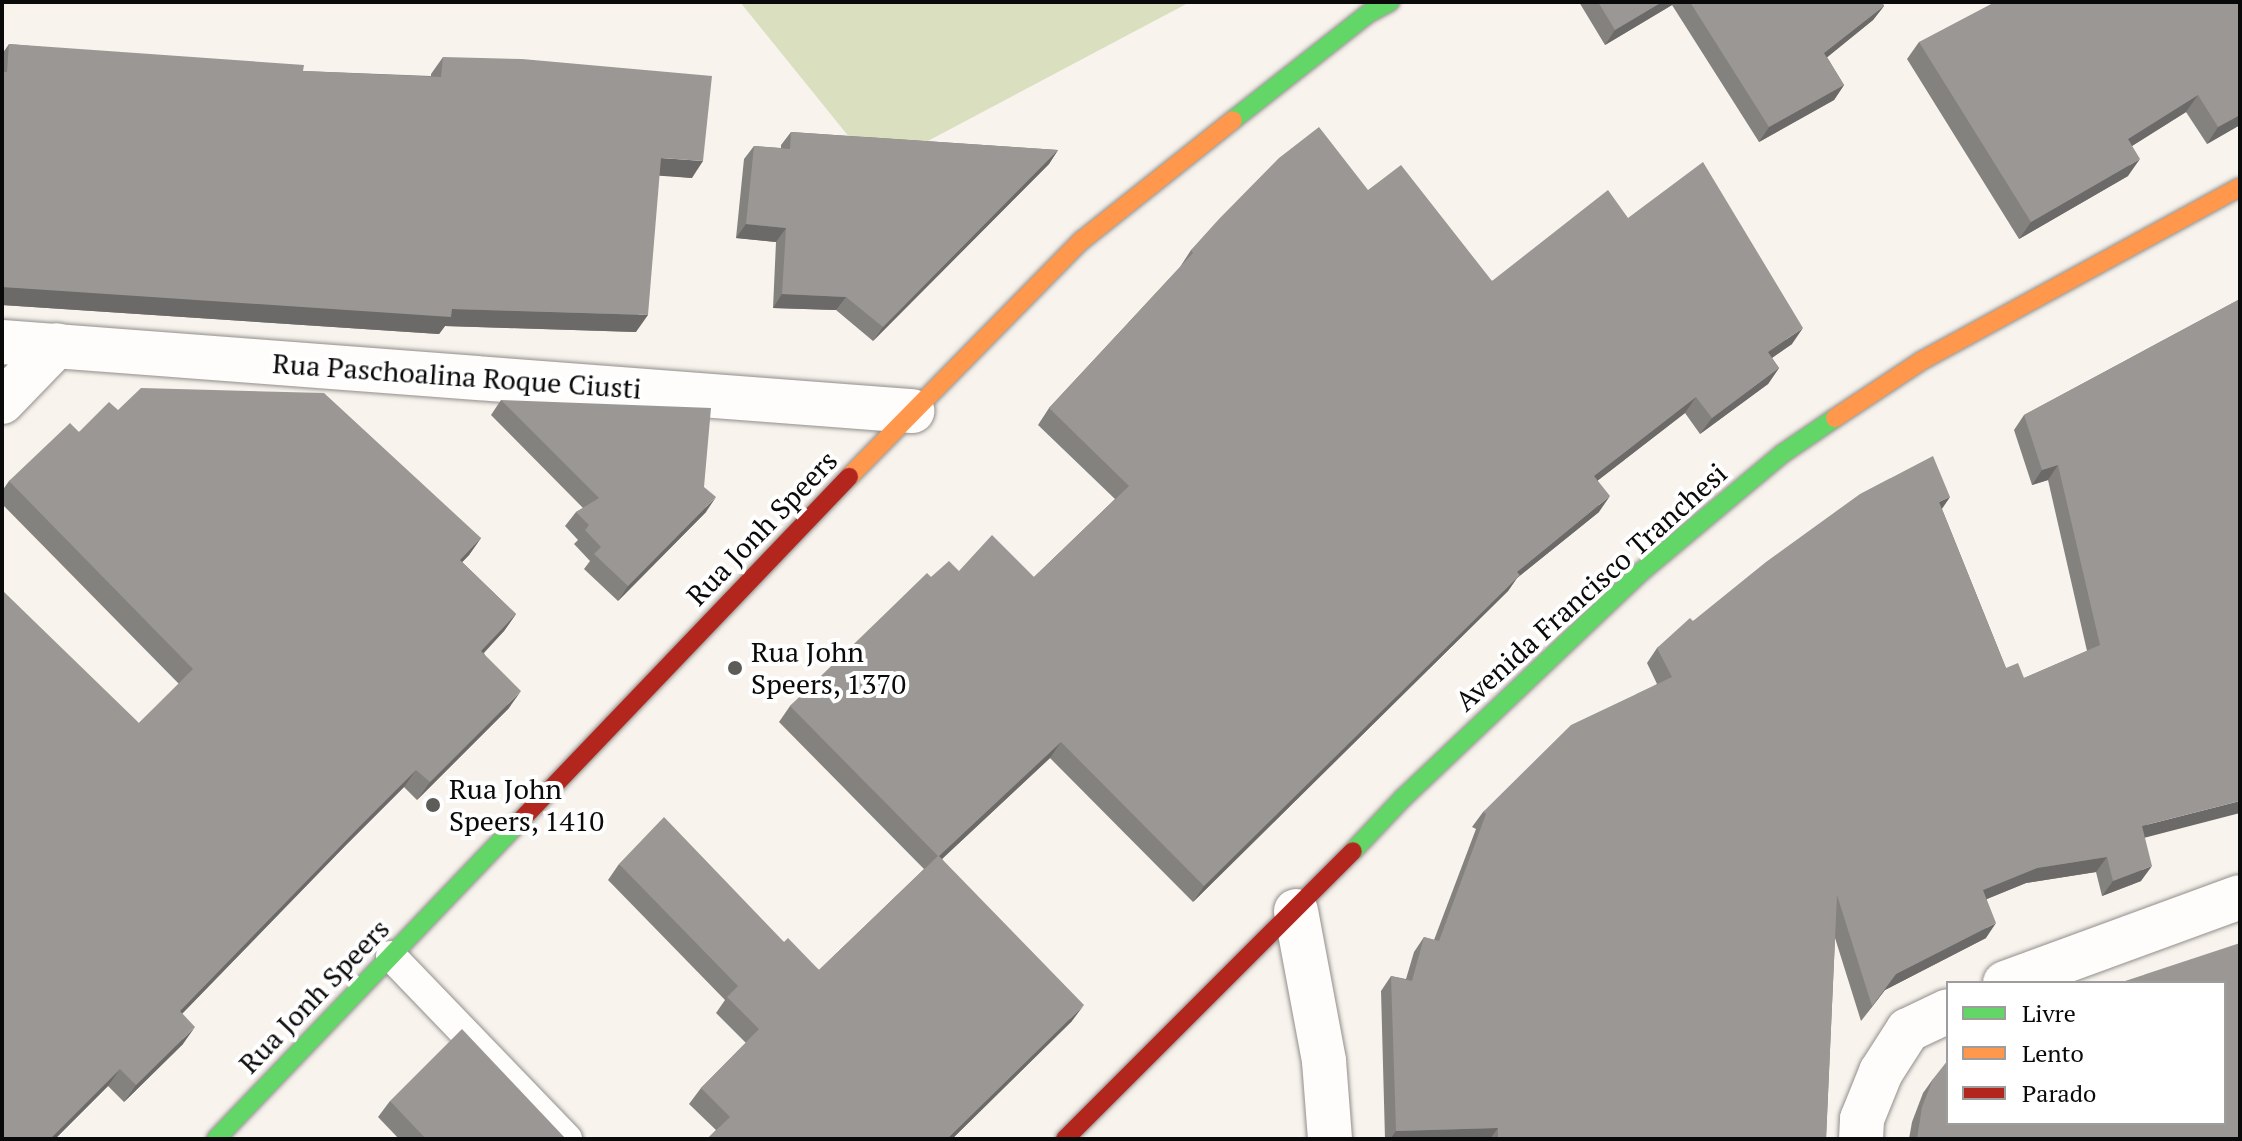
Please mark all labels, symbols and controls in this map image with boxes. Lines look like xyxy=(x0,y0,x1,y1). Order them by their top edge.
street label: Rua Paschoalina Roque Ciusti xyxy=(271,346,643,406)
street label: Rua Jonh Speers xyxy=(680,444,844,612)
street label: Avenida Francisco Tranchesi xyxy=(1448,456,1734,718)
place label: Rua John Speers, 1370 xyxy=(751,635,907,701)
marker: Rua John Speers, 1370 xyxy=(726,659,744,677)
place label: Rua John Speers, 1410 xyxy=(449,772,605,838)
marker: Rua John Speers, 1410 xyxy=(424,796,442,814)
street label: Rua Jonh Speers xyxy=(232,912,396,1080)
legend xyxy=(1946,981,2226,1125)
text: Livre xyxy=(2022,997,2076,1029)
text: Lento xyxy=(2022,1037,2084,1069)
text: Parado xyxy=(2022,1077,2096,1109)

